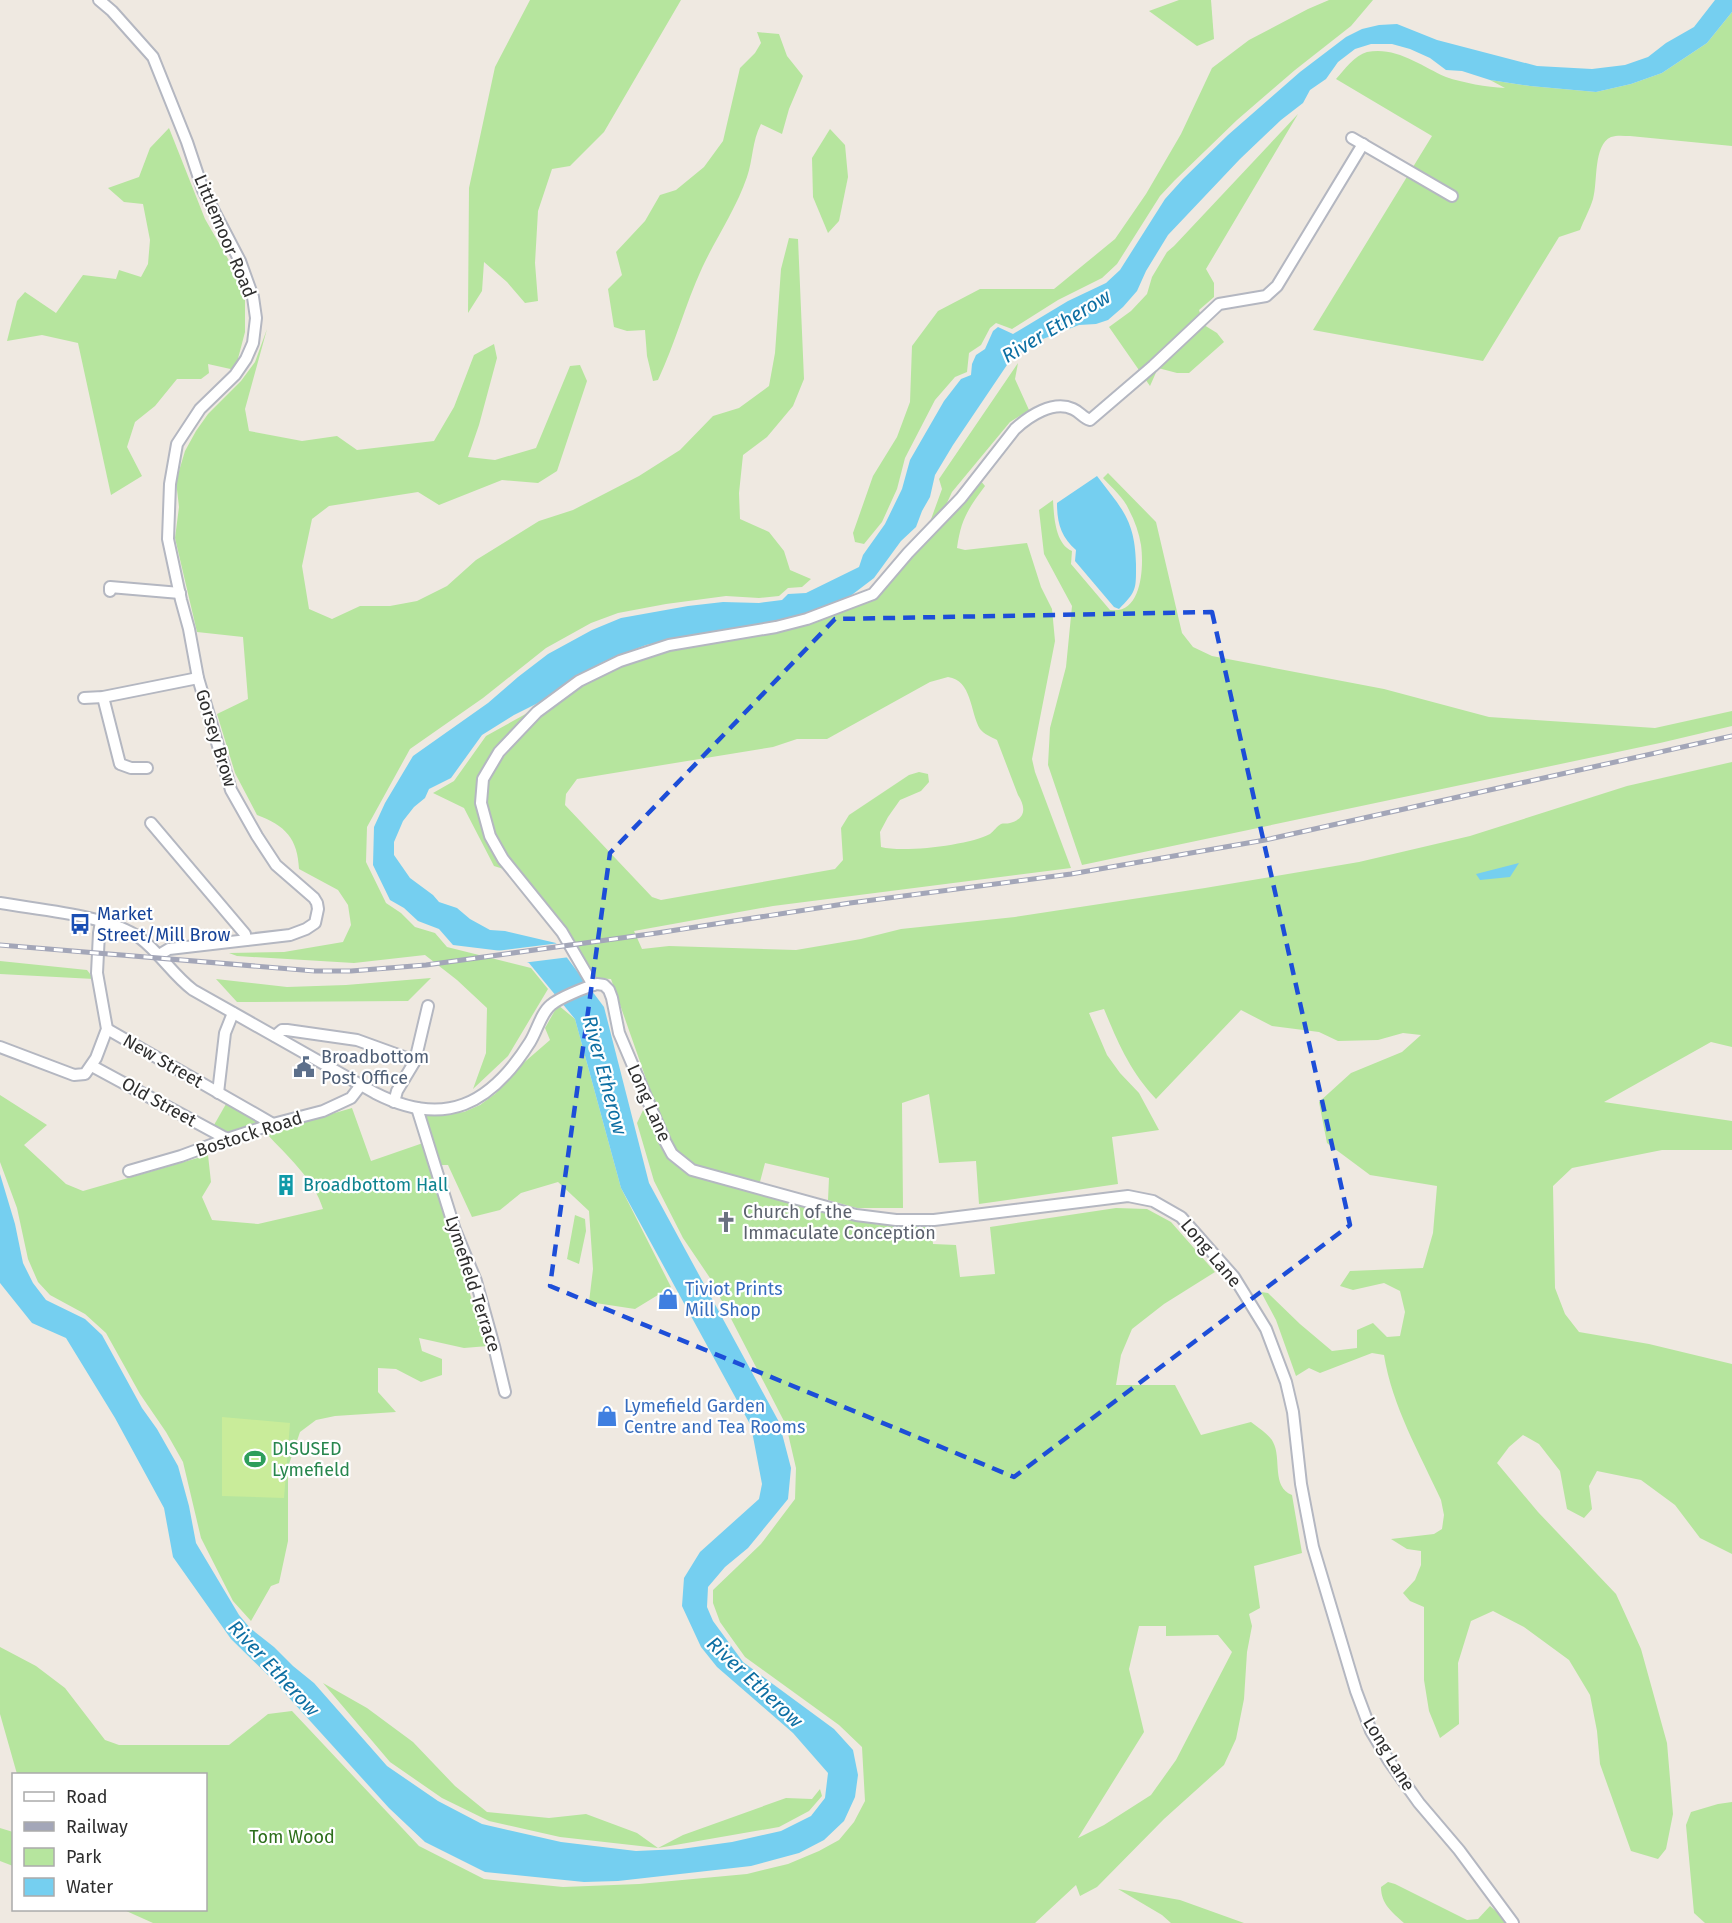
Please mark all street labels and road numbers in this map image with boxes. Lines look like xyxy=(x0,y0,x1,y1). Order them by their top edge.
street label: Littlemoor Road xyxy=(189,171,261,301)
street label: Gorsey Brow xyxy=(191,686,241,790)
street label: New Street xyxy=(119,1029,207,1093)
street label: Long Lane xyxy=(622,1061,676,1145)
street label: Old Street xyxy=(118,1072,201,1132)
street label: Bostock Road xyxy=(193,1106,305,1162)
street label: Lymefield Terrace xyxy=(441,1213,505,1355)
street label: Long Lane xyxy=(1176,1214,1246,1292)
street label: Long Lane xyxy=(1358,1713,1420,1795)

